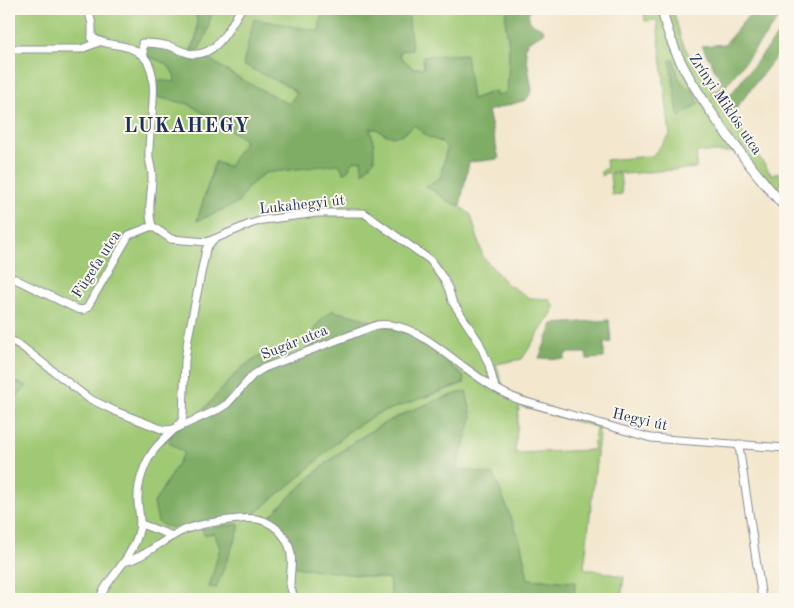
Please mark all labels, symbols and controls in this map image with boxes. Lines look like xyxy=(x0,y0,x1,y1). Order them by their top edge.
street label: Zrínyi Miklós utca xyxy=(686,52,764,158)
district label: LUKAHEGY xyxy=(124,117,250,137)
street label: Lukahegyi út xyxy=(259,194,346,217)
street label: Fügefa utca xyxy=(70,228,125,301)
street label: Sugár utca xyxy=(259,323,331,364)
street label: Hegyi út xyxy=(611,407,669,434)

